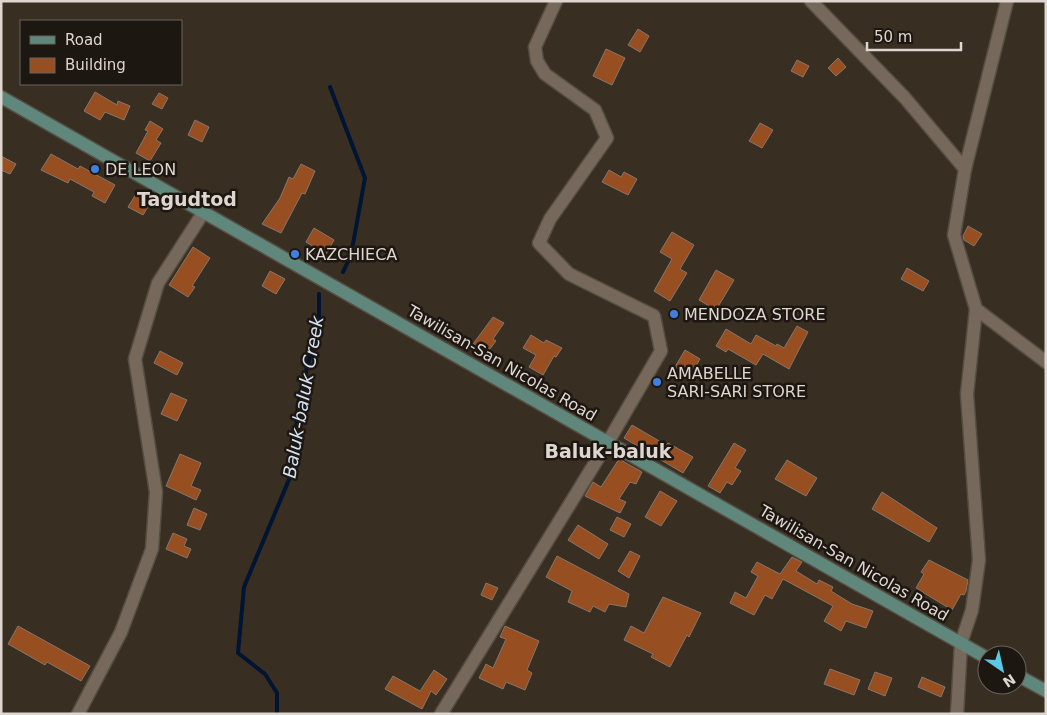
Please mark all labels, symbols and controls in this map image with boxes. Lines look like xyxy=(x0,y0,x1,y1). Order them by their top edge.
legend xyxy=(20,20,182,85)
scale bar xyxy=(867,20,961,52)
text: 50 m xyxy=(874,28,912,46)
text: Road xyxy=(65,31,103,49)
text: Building xyxy=(65,56,126,74)
place label: DE LEON xyxy=(105,160,176,179)
marker: DE LEON xyxy=(89,163,101,175)
district label: Tagudtod xyxy=(137,188,237,210)
place label: KAZCHIECA xyxy=(305,245,397,264)
marker: KAZCHIECA xyxy=(289,248,301,260)
street label: Tawilisan-San Nicolas Road xyxy=(403,300,600,425)
place label: MENDOZA STORE xyxy=(684,305,826,324)
marker: MENDOZA STORE xyxy=(668,308,680,320)
water label: Baluk-baluk Creek xyxy=(278,313,328,480)
place label: AMABELLE SARI-SARI STORE xyxy=(667,364,806,401)
marker: AMABELLE SARI-SARI STORE xyxy=(651,376,663,388)
district label: Baluk-baluk xyxy=(545,440,672,462)
street label: Tawilisan-San Nicolas Road xyxy=(755,500,952,625)
north arrow xyxy=(977,645,1027,695)
text: N xyxy=(1000,671,1019,691)

